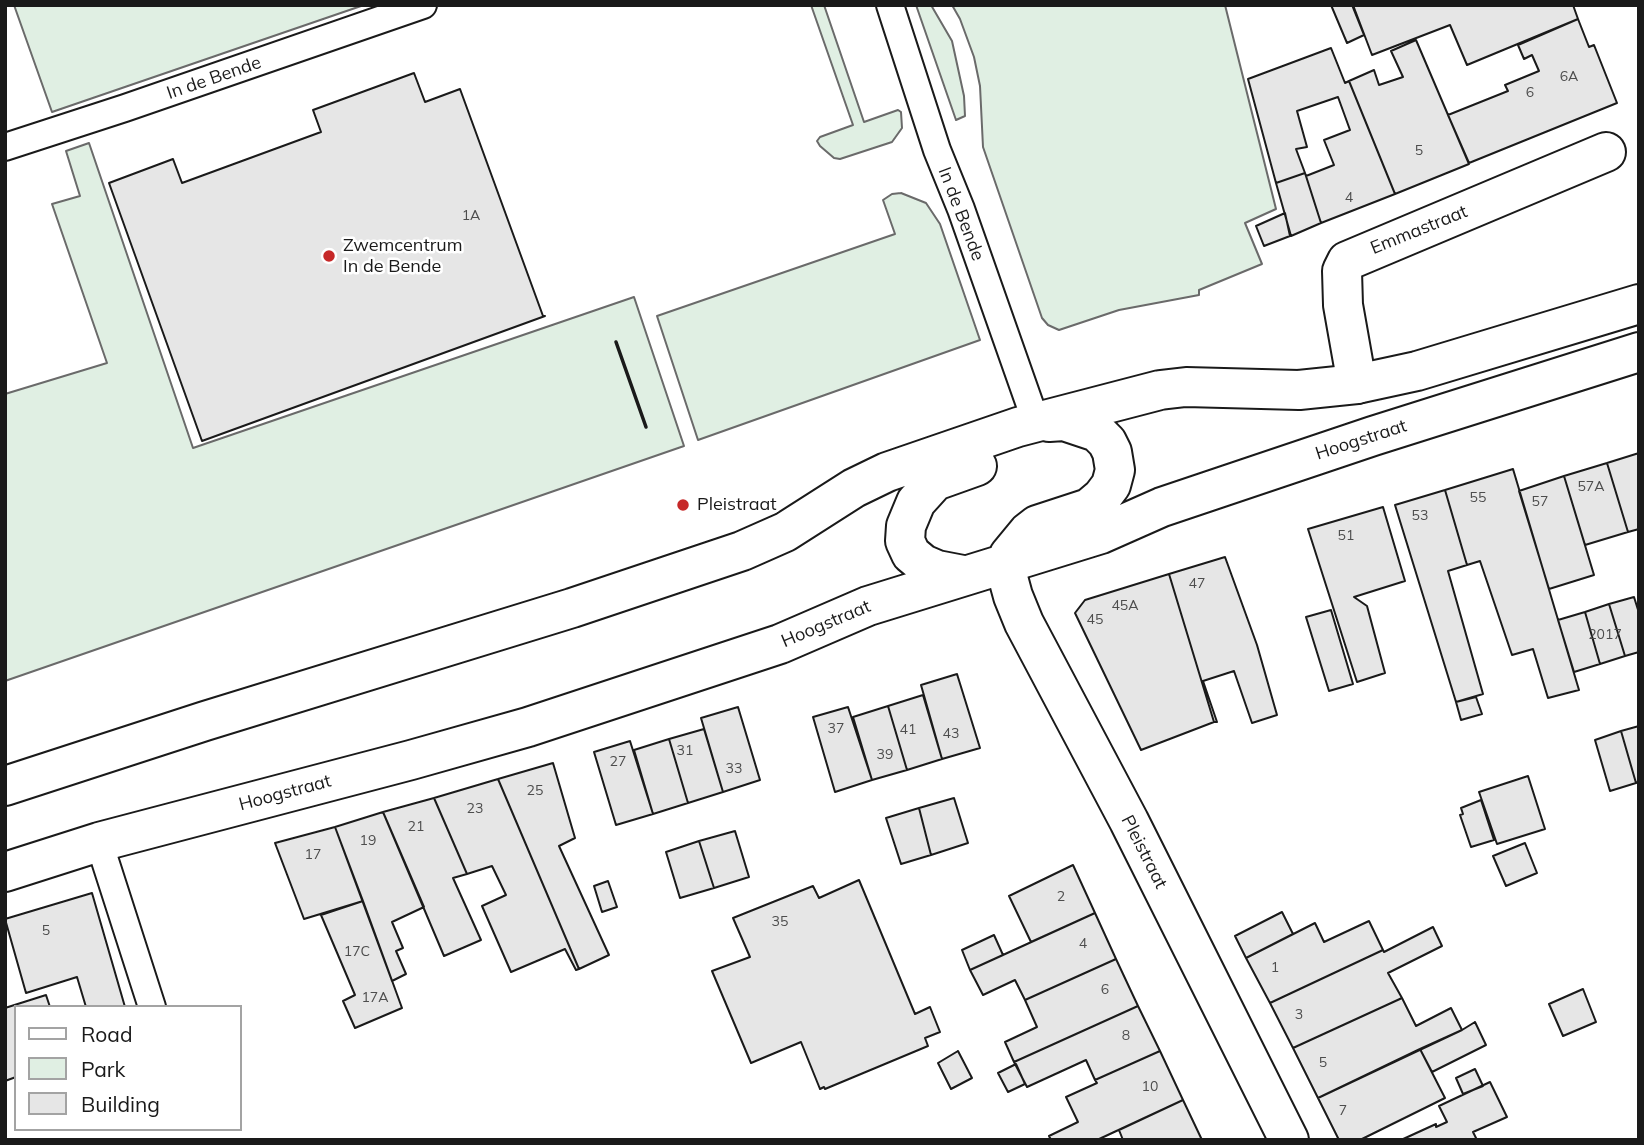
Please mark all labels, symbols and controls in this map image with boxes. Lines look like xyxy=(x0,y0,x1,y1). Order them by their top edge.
street label: In de Bende xyxy=(164,52,264,104)
house number: 6A xyxy=(1560,69,1578,85)
house number: 6 xyxy=(1526,85,1534,101)
house number: 5 xyxy=(1415,143,1423,159)
street label: In de Bende xyxy=(933,164,989,264)
house number: 4 xyxy=(1345,190,1353,206)
street label: Emmastraat xyxy=(1367,201,1471,259)
house number: 1A xyxy=(462,208,480,224)
place label: Zwemcentrum In de Bende xyxy=(343,235,462,278)
marker: Zwemcentrum In de Bende xyxy=(321,248,337,264)
street label: Hoogstraat xyxy=(1313,415,1409,465)
house number: 57A xyxy=(1577,479,1605,495)
house number: 55 xyxy=(1470,490,1486,506)
place label: Pleistraat xyxy=(697,494,777,516)
house number: 57 xyxy=(1532,494,1548,510)
marker: Pleistraat xyxy=(675,497,691,513)
house number: 53 xyxy=(1412,508,1428,524)
house number: 51 xyxy=(1338,528,1354,544)
house number: 47 xyxy=(1189,576,1205,592)
street label: Hoogstraat xyxy=(778,596,874,652)
house number: 45A xyxy=(1111,598,1139,614)
house number: 45 xyxy=(1087,612,1103,628)
house number: 2017 xyxy=(1588,627,1622,643)
house number: 37 xyxy=(828,721,844,737)
house number: 41 xyxy=(900,722,916,738)
house number: 43 xyxy=(943,726,959,742)
house number: 31 xyxy=(677,743,693,759)
house number: 39 xyxy=(877,747,893,763)
house number: 27 xyxy=(610,754,626,770)
house number: 33 xyxy=(726,761,742,777)
street label: Hoogstraat xyxy=(236,770,334,816)
house number: 25 xyxy=(527,783,543,799)
house number: 23 xyxy=(467,801,483,817)
street label: Pleistraat xyxy=(1116,812,1172,892)
house number: 21 xyxy=(408,819,424,835)
house number: 19 xyxy=(360,833,376,849)
house number: 17 xyxy=(305,847,321,863)
house number: 2 xyxy=(1057,889,1065,905)
house number: 35 xyxy=(772,914,788,930)
house number: 5 xyxy=(42,923,50,939)
house number: 4 xyxy=(1079,936,1087,952)
house number: 17C xyxy=(344,944,370,960)
house number: 1 xyxy=(1271,960,1279,976)
house number: 6 xyxy=(1101,982,1109,998)
house number: 17A xyxy=(361,990,389,1006)
legend xyxy=(14,1005,242,1131)
house number: 3 xyxy=(1295,1007,1303,1023)
text: Road xyxy=(81,1021,132,1047)
house number: 8 xyxy=(1122,1028,1130,1044)
house number: 5 xyxy=(1319,1055,1327,1071)
text: Park xyxy=(81,1056,125,1082)
house number: 10 xyxy=(1142,1079,1158,1095)
text: Building xyxy=(81,1091,160,1117)
house number: 7 xyxy=(1339,1103,1347,1119)

